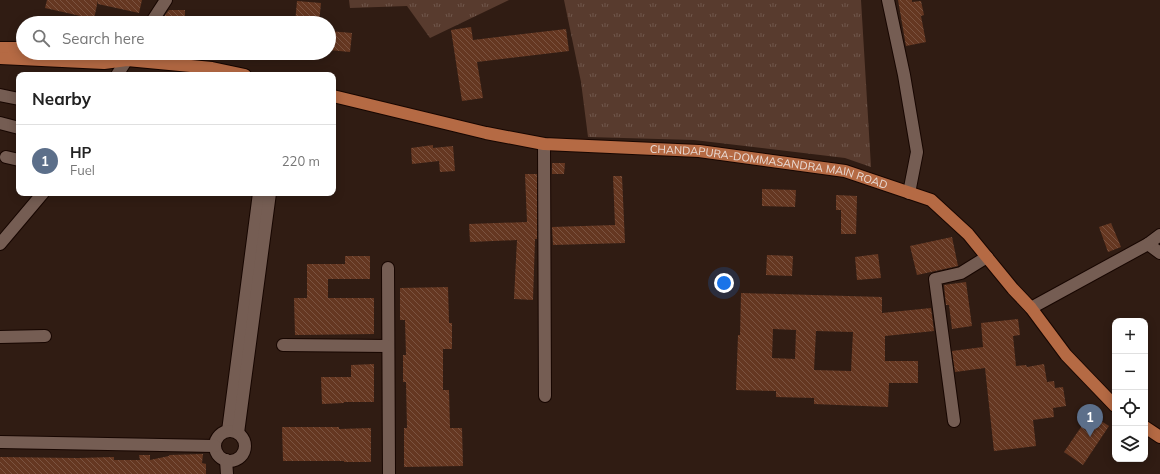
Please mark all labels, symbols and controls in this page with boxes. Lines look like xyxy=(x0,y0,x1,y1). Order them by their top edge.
search box xyxy=(16,16,336,60)
icon: search xyxy=(30,27,52,49)
text: Search here xyxy=(62,29,144,48)
text: Nearby xyxy=(32,88,91,109)
street label: CHANDAPURA-DOMMASANDRA MAIN ROAD xyxy=(650,142,889,192)
text: HP xyxy=(70,143,92,162)
text: 1 xyxy=(41,153,49,169)
text: 220 m xyxy=(282,153,320,169)
text: Fuel xyxy=(70,162,95,178)
your location xyxy=(714,273,734,293)
map controls xyxy=(1112,318,1148,462)
button: + xyxy=(1112,318,1148,354)
button: − xyxy=(1112,354,1148,390)
button: locate xyxy=(1112,390,1148,426)
pin: 1 xyxy=(1077,404,1103,437)
button: layers xyxy=(1112,426,1148,462)

